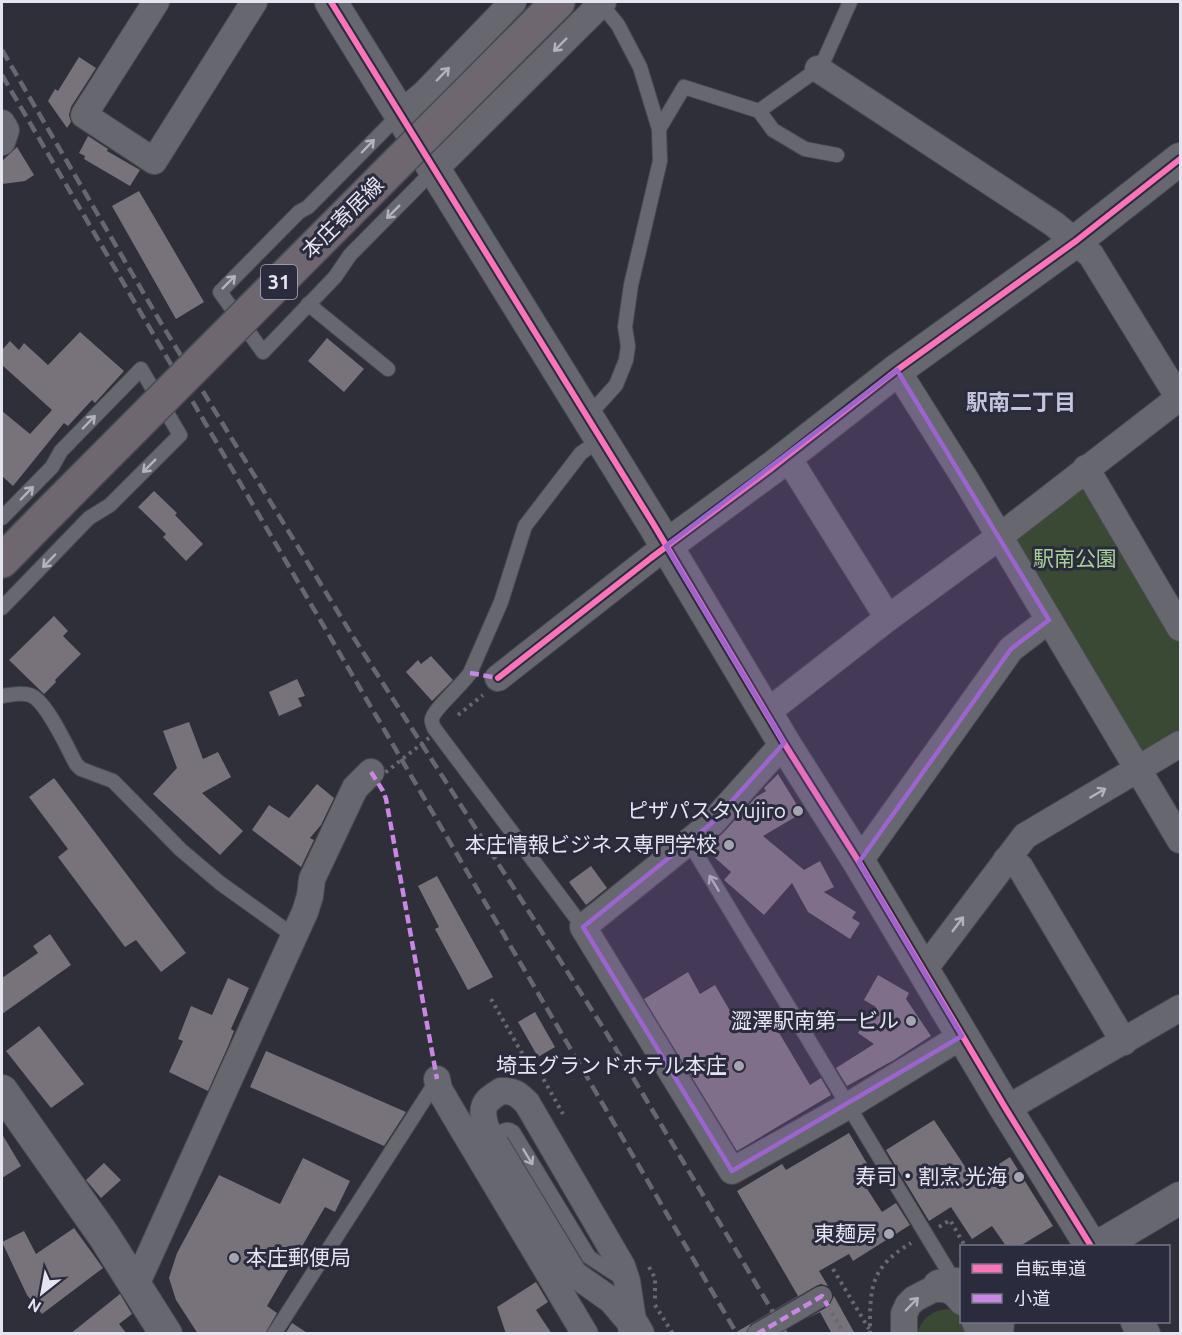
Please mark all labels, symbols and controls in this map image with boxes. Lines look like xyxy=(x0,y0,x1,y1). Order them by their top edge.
one-way arrow xyxy=(552,37,567,52)
one-way arrow xyxy=(435,67,450,82)
one-way arrow xyxy=(361,138,375,153)
street label: 本庄寄居線 xyxy=(297,172,388,263)
one-way arrow xyxy=(386,205,401,220)
road number: 31 xyxy=(261,265,297,299)
one-way arrow xyxy=(222,275,237,289)
district label: 駅南二丁目 xyxy=(966,389,1076,414)
one-way arrow xyxy=(82,415,97,430)
one-way arrow xyxy=(142,459,157,473)
one-way arrow xyxy=(19,485,34,500)
park label: 駅南公園 xyxy=(1033,546,1117,570)
one-way arrow xyxy=(41,553,56,568)
one-way arrow xyxy=(1089,787,1106,799)
place label: ピザパスタYujiro xyxy=(627,798,786,822)
marker: ピザパスタYujiro xyxy=(791,804,805,818)
place label: 本庄情報ビジネス専門学校 xyxy=(465,832,717,856)
marker: 本庄情報ビジネス専門学校 xyxy=(722,838,736,852)
one-way arrow xyxy=(708,875,720,892)
one-way arrow xyxy=(952,916,965,932)
place label: 澀澤駅南第一ビル xyxy=(731,1008,899,1032)
marker: 澀澤駅南第一ビル xyxy=(904,1014,918,1028)
place label: 埼玉グランドホテル本庄 xyxy=(496,1053,727,1077)
marker: 埼玉グランドホテル本庄 xyxy=(732,1059,746,1073)
one-way arrow xyxy=(523,1148,535,1165)
place label: 寿司・割烹 光海 xyxy=(855,1164,1007,1188)
marker: 寿司・割烹 光海 xyxy=(1012,1170,1026,1184)
place label: 東麺房 xyxy=(814,1221,877,1245)
marker: 東麺房 xyxy=(882,1227,896,1241)
place label: 本庄郵便局 xyxy=(246,1245,351,1269)
legend xyxy=(960,1245,1170,1323)
marker: 本庄郵便局 xyxy=(227,1251,241,1265)
text: 自転車道 xyxy=(1014,1258,1086,1278)
north arrow xyxy=(12,1263,72,1323)
text: 小道 xyxy=(1014,1288,1050,1308)
text: N xyxy=(25,1295,44,1317)
one-way arrow xyxy=(905,1297,919,1312)

